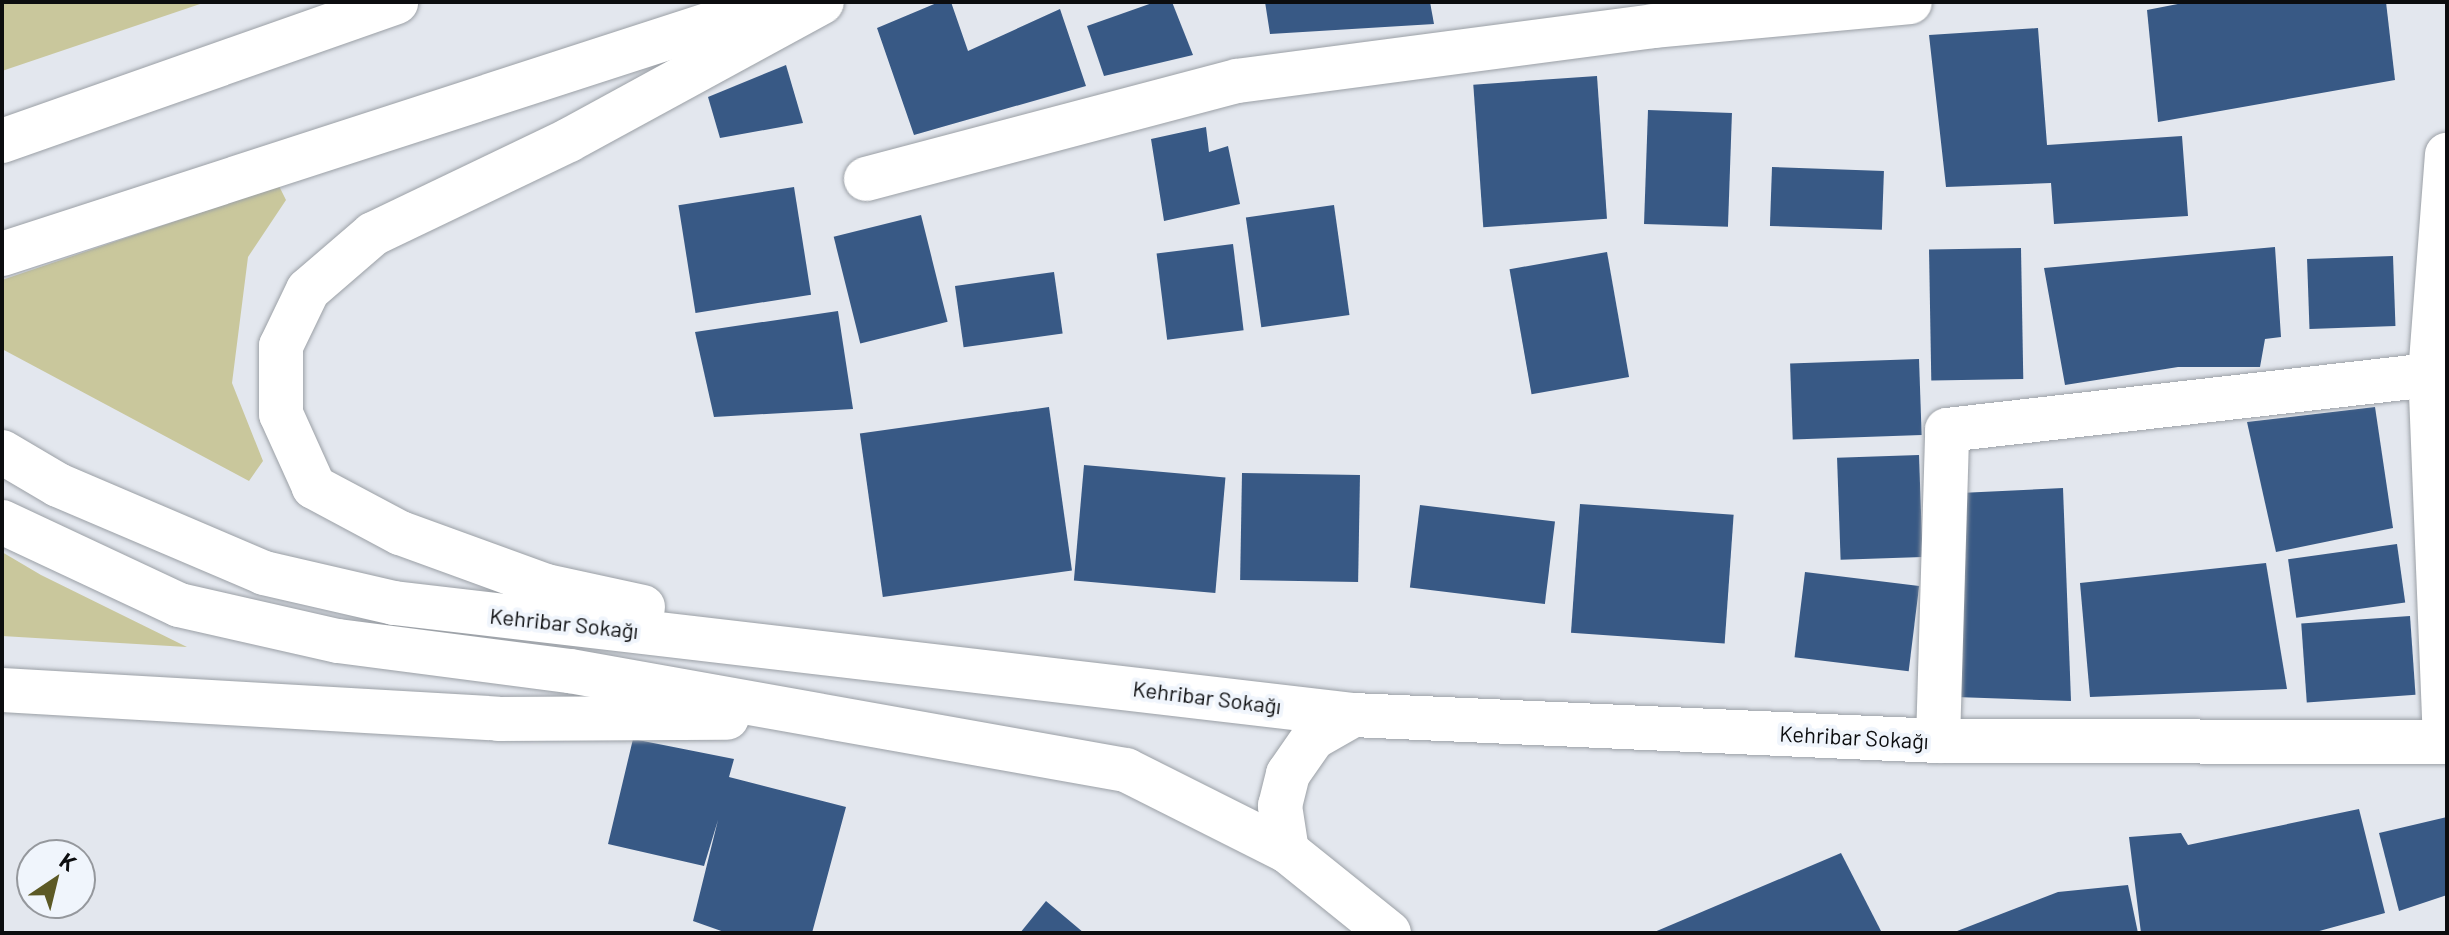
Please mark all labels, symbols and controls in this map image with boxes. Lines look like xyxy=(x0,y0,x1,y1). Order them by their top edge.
street label: Kehribar Sokağı xyxy=(488,602,640,644)
street label: Kehribar Sokağı xyxy=(1131,675,1283,719)
street label: Kehribar Sokağı xyxy=(1779,720,1929,754)
north arrow xyxy=(16,839,96,919)
text: K xyxy=(56,846,82,876)

